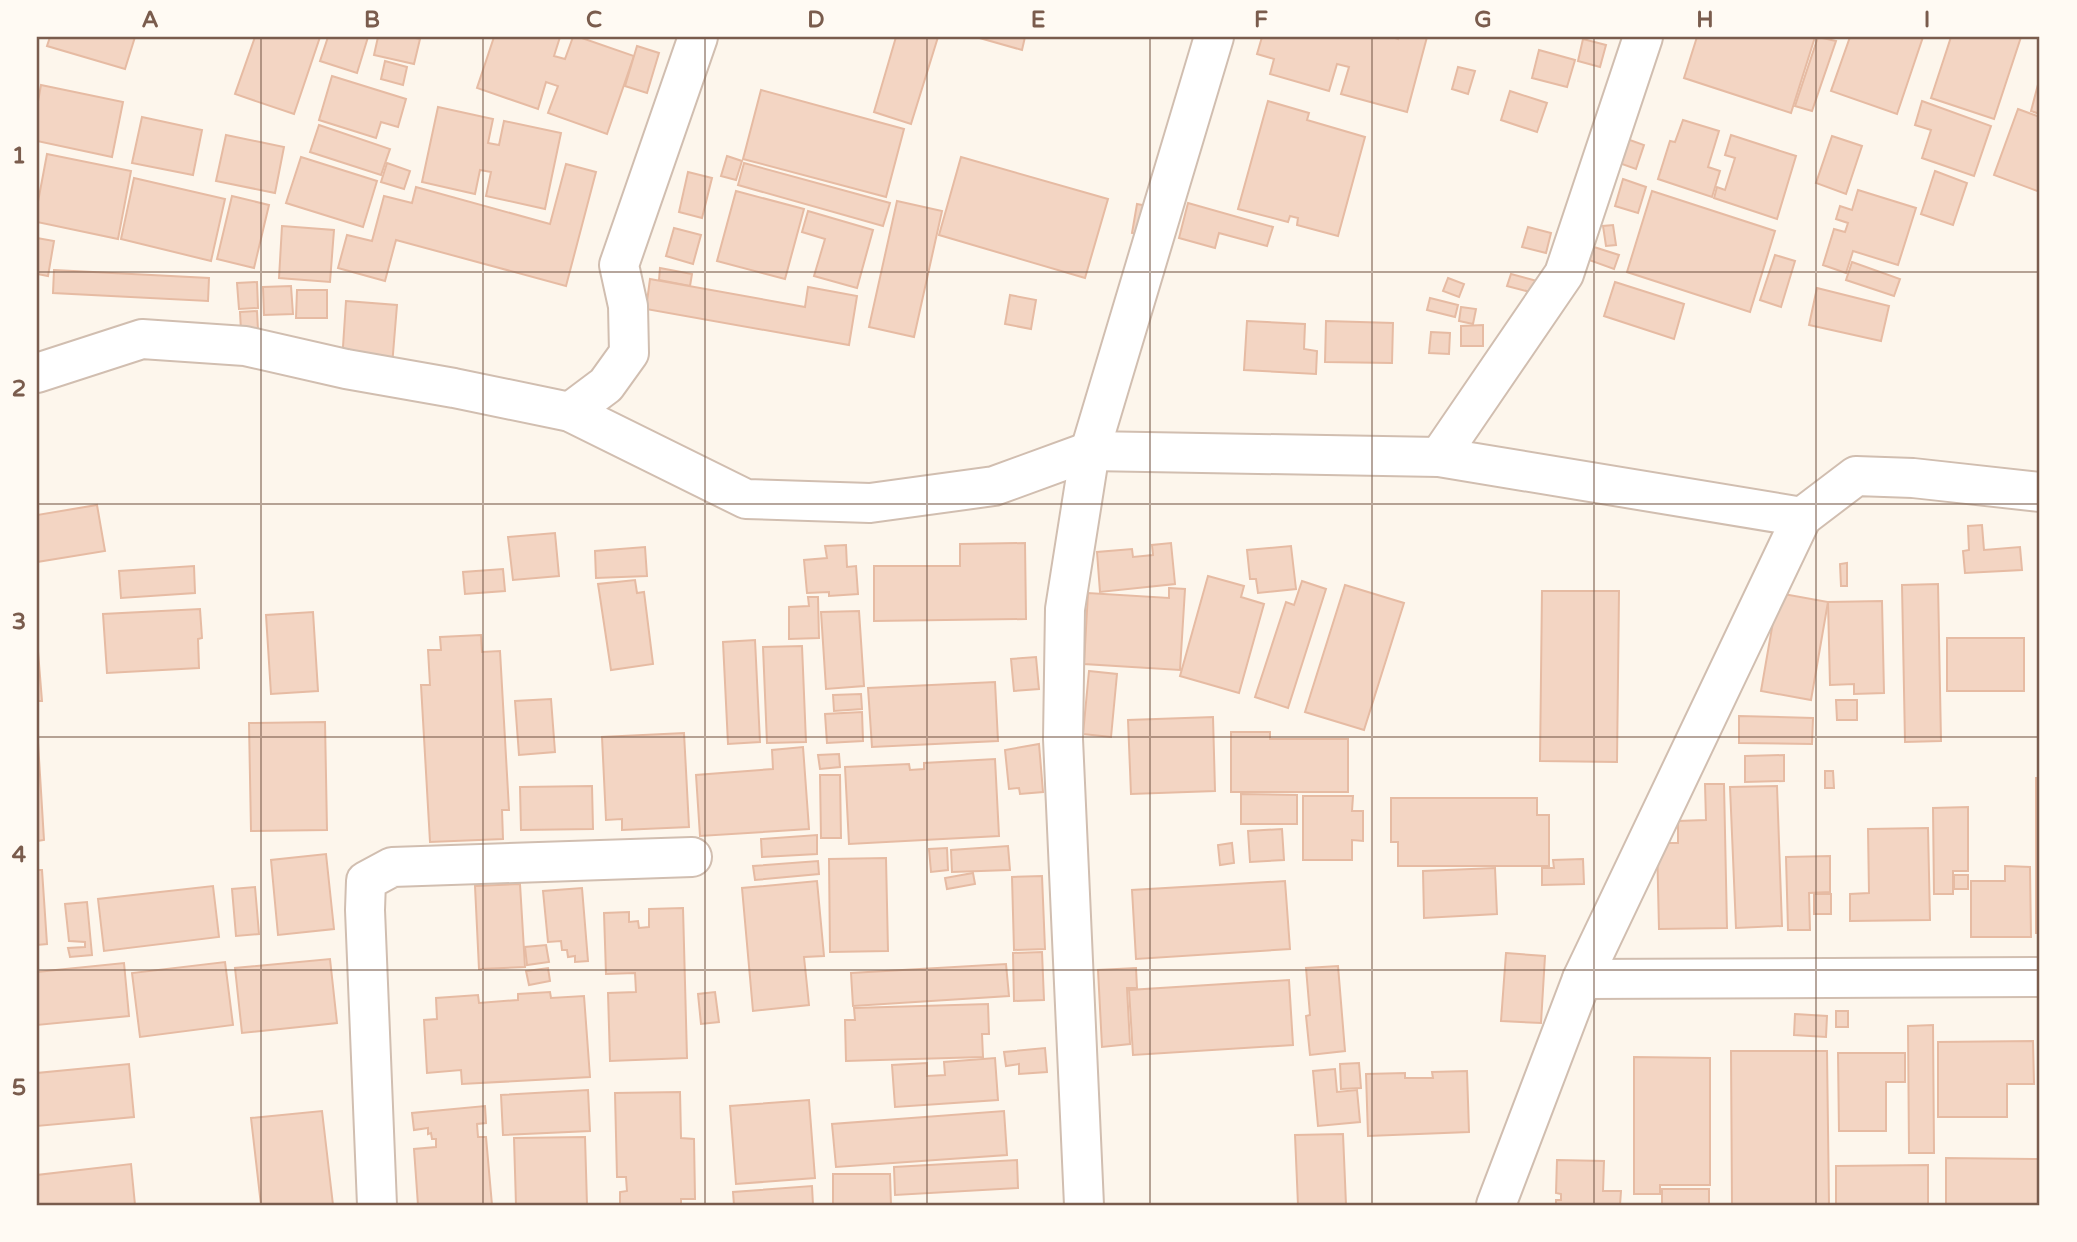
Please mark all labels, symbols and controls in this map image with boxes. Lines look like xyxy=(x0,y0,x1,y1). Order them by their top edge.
text: A xyxy=(141,6,159,34)
text: B xyxy=(364,6,380,34)
text: C xyxy=(586,6,602,34)
text: D xyxy=(807,6,825,34)
text: E xyxy=(1031,6,1045,34)
text: F xyxy=(1254,6,1268,34)
text: G xyxy=(1474,6,1492,34)
text: H xyxy=(1696,6,1714,34)
text: I xyxy=(1924,6,1930,34)
text: 1 xyxy=(12,142,26,170)
text: 2 xyxy=(12,375,26,403)
text: 3 xyxy=(12,608,26,636)
text: 4 xyxy=(12,841,27,869)
text: 5 xyxy=(12,1074,26,1102)

